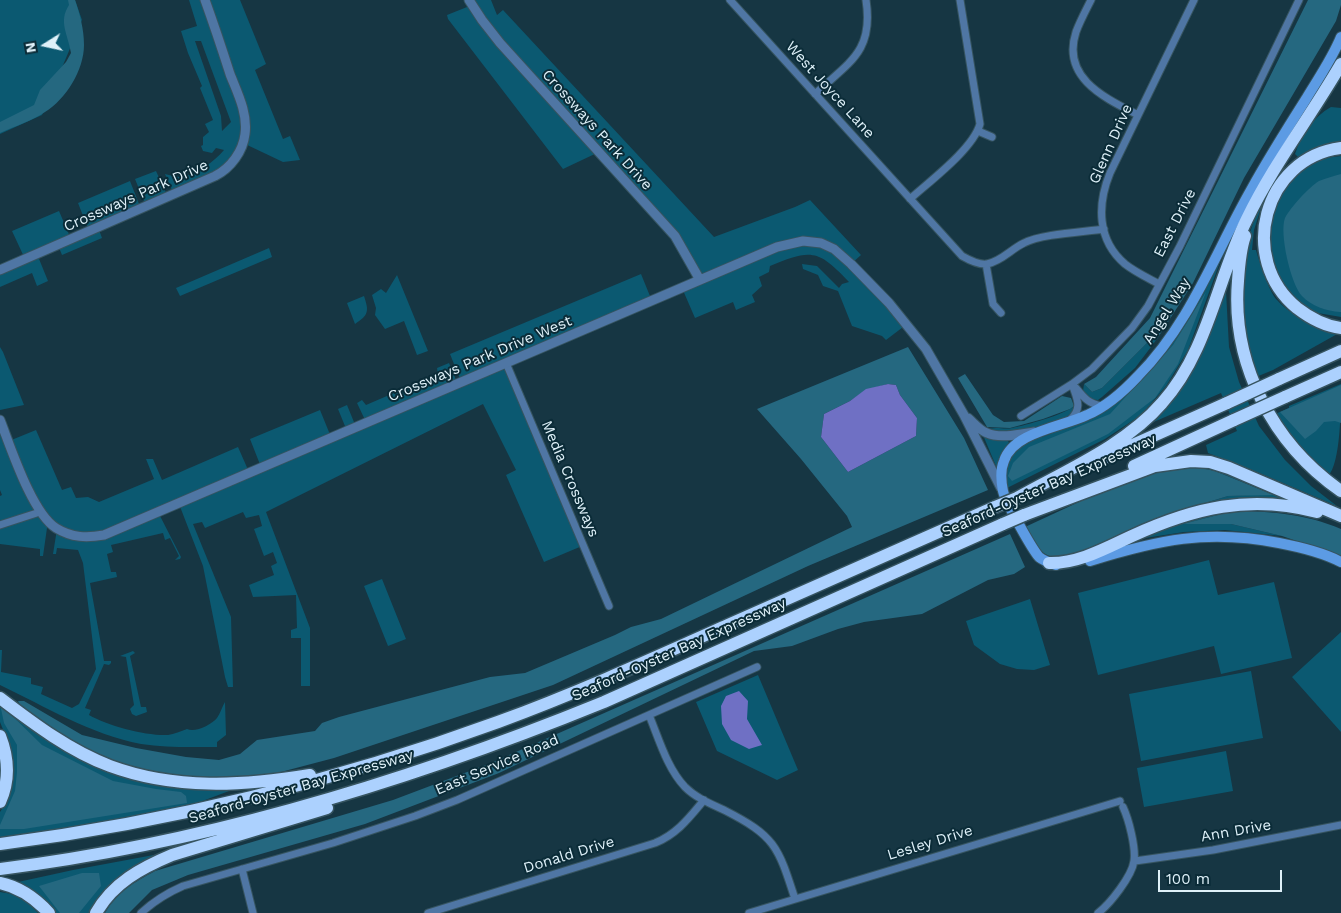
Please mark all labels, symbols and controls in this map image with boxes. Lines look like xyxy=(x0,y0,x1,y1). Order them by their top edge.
north arrow xyxy=(20,20,70,70)
street label: West Joyce Lane xyxy=(782,38,878,142)
text: N xyxy=(21,41,39,54)
street label: Crossways Park Drive xyxy=(538,66,656,194)
street label: Glenn Drive xyxy=(1085,101,1137,187)
street label: Crossways Park Drive xyxy=(61,156,211,236)
street label: East Drive xyxy=(1150,186,1200,260)
street label: Angel Way xyxy=(1139,274,1195,348)
street label: Crossways Park Drive West xyxy=(385,312,575,406)
street label: Media Crossways xyxy=(537,418,603,540)
street label: Seaford-Oyster Bay Expressway xyxy=(939,430,1159,542)
street label: Seaford-Oyster Bay Expressway xyxy=(569,594,789,706)
street label: East Service Road xyxy=(433,731,561,799)
street label: Seaford-Oyster Bay Expressway xyxy=(187,746,415,828)
street label: Ann Drive xyxy=(1200,816,1272,846)
street label: Lesley Drive xyxy=(885,821,975,865)
street label: Donald Drive xyxy=(521,833,617,877)
scale bar xyxy=(1161,860,1285,892)
text: 100 m xyxy=(1166,870,1210,888)

